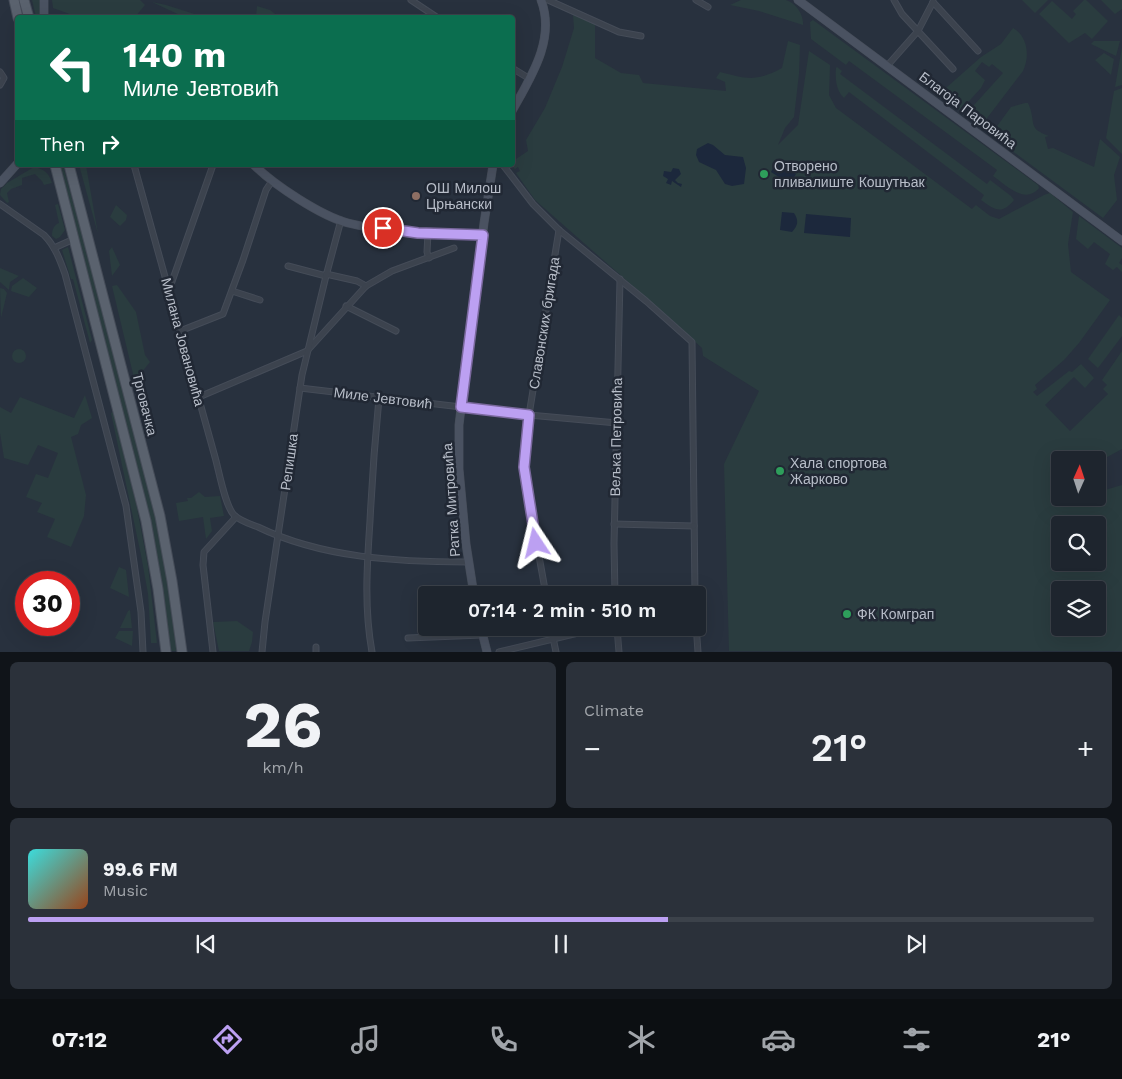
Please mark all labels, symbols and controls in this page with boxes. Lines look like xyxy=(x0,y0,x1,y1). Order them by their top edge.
text: 140 m xyxy=(123,34,226,76)
icon: left xyxy=(40,35,105,100)
street label: Благоја Паровића xyxy=(916,68,1020,152)
text: Миле Јевтовић xyxy=(123,76,279,101)
icon: right xyxy=(96,130,124,158)
text: Then xyxy=(40,133,86,156)
place label: Отворено пливалиште Кошутњак xyxy=(774,158,925,190)
marker: Отворено пливалиште Кошутњак xyxy=(758,168,770,180)
place label: ОШ Милош Црњански xyxy=(426,180,501,212)
marker: ОШ Милош Црњански xyxy=(410,190,422,202)
pin xyxy=(362,207,404,249)
icon: arrive xyxy=(369,214,397,242)
street label: Славонских бригада xyxy=(526,255,562,390)
street label: Милана Јовановића xyxy=(158,276,208,408)
street label: Трговачка xyxy=(129,371,161,437)
street label: Вељка Петровића xyxy=(607,377,625,497)
street label: Миле Јевтовић xyxy=(333,384,433,412)
street label: Репишка xyxy=(277,432,301,492)
street label: Ратка Митровића xyxy=(439,442,463,557)
north arrow xyxy=(1051,451,1106,506)
map controls xyxy=(1051,451,1106,636)
place label: Хала спортова Жарково xyxy=(790,455,887,487)
marker: Хала спортова Жарково xyxy=(774,465,786,477)
position arrow xyxy=(509,516,561,568)
button: search xyxy=(1051,516,1106,571)
speed limit sign: 30 xyxy=(15,571,80,636)
button: layers xyxy=(1051,581,1106,636)
text: 07:14 · 2 min · 510 m xyxy=(468,599,656,622)
place label: ФК Комграп xyxy=(857,606,934,622)
marker: ФК Комграп xyxy=(841,608,853,620)
text: 26 xyxy=(244,687,322,763)
text: Climate xyxy=(584,701,644,720)
text: 21° xyxy=(811,726,867,770)
text: − xyxy=(584,732,601,765)
text: + xyxy=(1077,732,1094,765)
text: km/h xyxy=(262,758,304,777)
text: 99.6 FM xyxy=(103,858,178,881)
text: Music xyxy=(103,881,148,900)
icon: previous xyxy=(192,930,220,958)
icon: pause xyxy=(547,930,575,958)
icon: next xyxy=(902,930,930,958)
icon: directions xyxy=(210,1022,245,1057)
icon: music xyxy=(348,1022,383,1057)
icon: phone xyxy=(486,1022,521,1057)
icon: climate xyxy=(624,1022,659,1057)
icon: car xyxy=(761,1022,796,1057)
icon: filters xyxy=(899,1022,934,1057)
text: 07:12 xyxy=(51,1027,107,1052)
text: 21° xyxy=(1037,1027,1071,1052)

